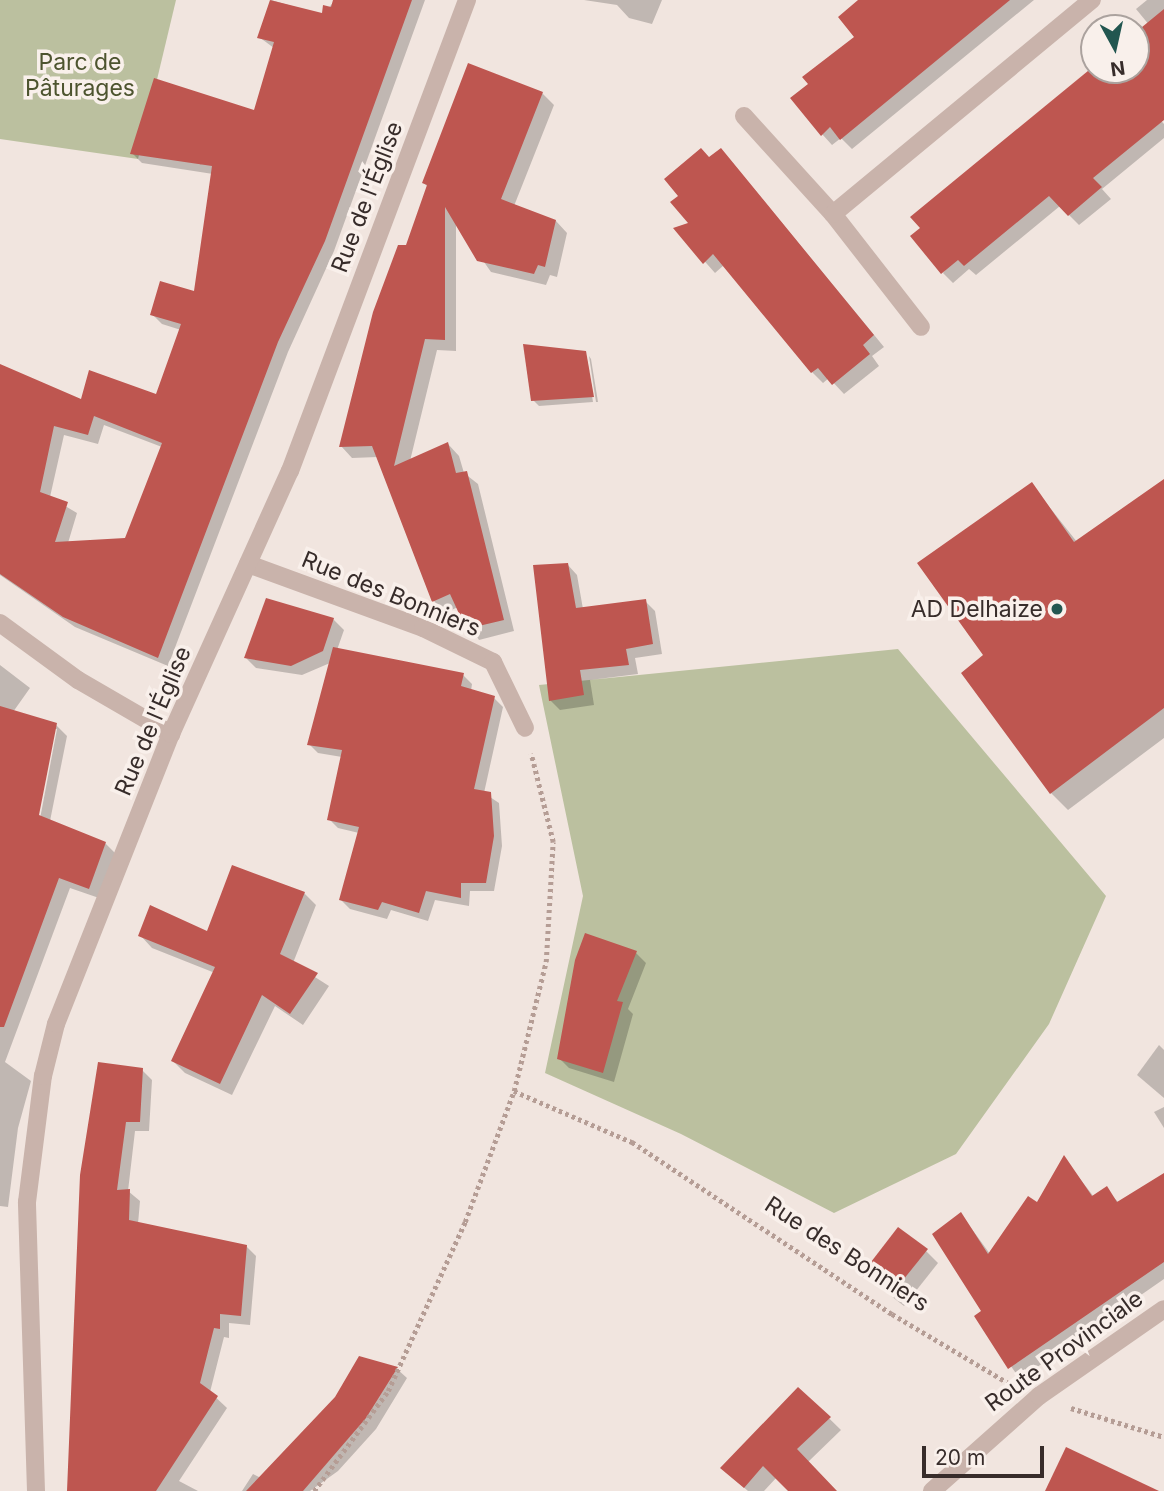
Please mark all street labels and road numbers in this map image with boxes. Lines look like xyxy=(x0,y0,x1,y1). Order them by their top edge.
street label: Rue de l'Église xyxy=(326,118,408,276)
street label: Rue des Bonniers xyxy=(298,546,484,642)
street label: Rue de l'Église xyxy=(109,642,197,800)
street label: Rue des Bonniers xyxy=(760,1191,934,1317)
street label: Route Provinciale xyxy=(980,1285,1148,1417)

